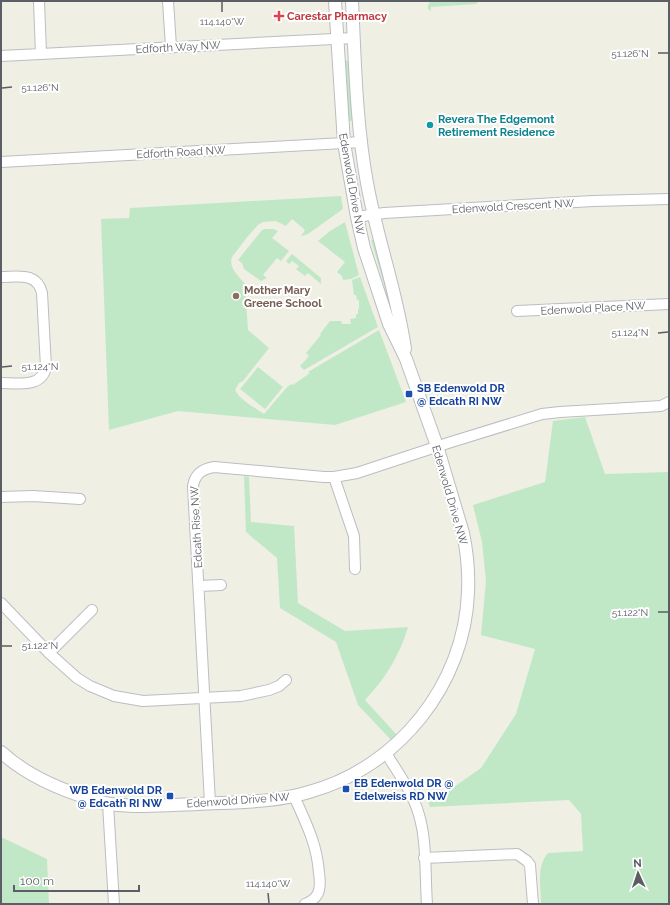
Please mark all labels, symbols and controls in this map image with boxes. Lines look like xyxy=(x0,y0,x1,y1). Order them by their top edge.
place label: Carestar Pharmacy xyxy=(287,10,387,23)
marker: Carestar Pharmacy xyxy=(274,11,284,21)
text: 114.140°W xyxy=(200,16,245,27)
street label: Edforth Way NW xyxy=(135,39,221,56)
text: 51.126°N xyxy=(611,48,649,59)
text: 51.126°N xyxy=(21,82,59,93)
place label: Revera The Edgemont Retirement Residence xyxy=(438,113,555,139)
marker: Revera The Edgemont Retirement Residence xyxy=(425,120,435,130)
street label: Edenwold Drive NW xyxy=(336,132,367,236)
street label: Edforth Road NW xyxy=(136,144,226,161)
street label: Edenwold Crescent NW xyxy=(452,197,575,216)
place label: Mother Mary Greene School xyxy=(244,284,322,310)
marker: Mother Mary Greene School xyxy=(231,291,241,301)
street label: Edenwold Place NW xyxy=(540,299,646,318)
text: 51.124°N xyxy=(612,327,648,338)
text: 51.124°N xyxy=(22,361,58,372)
place label: SB Edenwold DR @ Edcath RI NW xyxy=(417,382,505,408)
marker: SB Edenwold DR @ Edcath RI NW xyxy=(404,389,414,399)
street label: Edenwold Drive NW xyxy=(429,444,470,547)
street label: Edcath Rise NW xyxy=(188,485,205,568)
text: 51.122°N xyxy=(612,607,648,618)
text: 51.122°N xyxy=(22,640,58,651)
place label: EB Edenwold DR @ Edelweiss RD NW xyxy=(354,777,454,803)
place label: WB Edenwold DR @ Edcath RI NW xyxy=(69,784,163,810)
marker: EB Edenwold DR @ Edelweiss RD NW xyxy=(341,784,351,794)
street label: Edenwold Drive NW xyxy=(186,790,290,811)
marker: WB Edenwold DR @ Edcath RI NW xyxy=(165,791,175,801)
north arrow xyxy=(618,853,658,893)
text: N xyxy=(633,857,642,870)
scale bar xyxy=(14,867,139,893)
text: 100 m xyxy=(20,874,54,888)
text: 114.140°W xyxy=(246,878,291,889)

